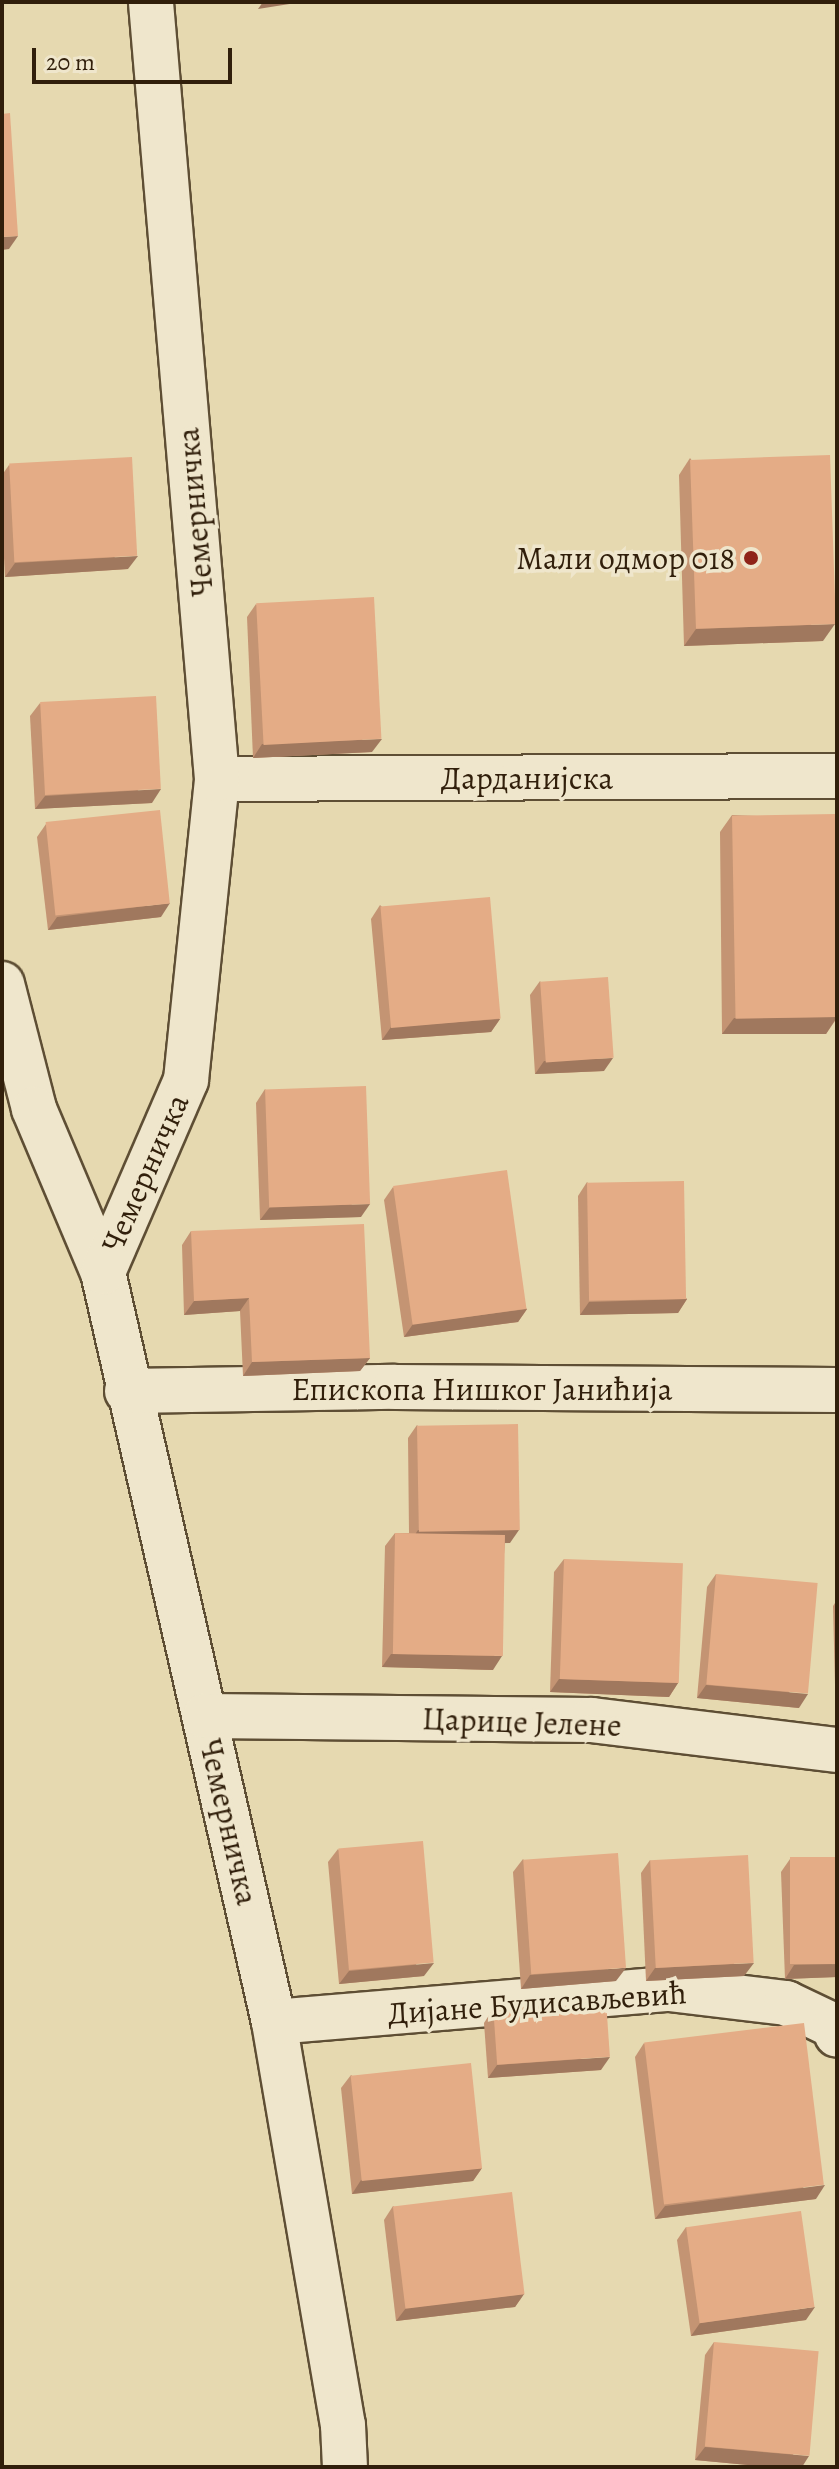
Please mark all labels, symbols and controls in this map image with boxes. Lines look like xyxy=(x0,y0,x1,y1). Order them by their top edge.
scale bar xyxy=(36,32,236,82)
text: 20 m xyxy=(46,46,95,78)
street label: Чемерничка xyxy=(168,426,222,598)
place label: Мали одмор 018 xyxy=(516,539,735,577)
marker: Мали одмор 018 xyxy=(742,549,760,567)
street label: Дарданијска xyxy=(441,759,613,797)
street label: Чемерничка xyxy=(93,1088,197,1258)
street label: Епископа Нишког Јанићија xyxy=(291,1370,673,1408)
street label: Царице Јелене xyxy=(422,1699,622,1745)
street label: Чемерничка xyxy=(191,1735,267,1909)
street label: Дијане Будисављевић xyxy=(386,1973,688,2033)

